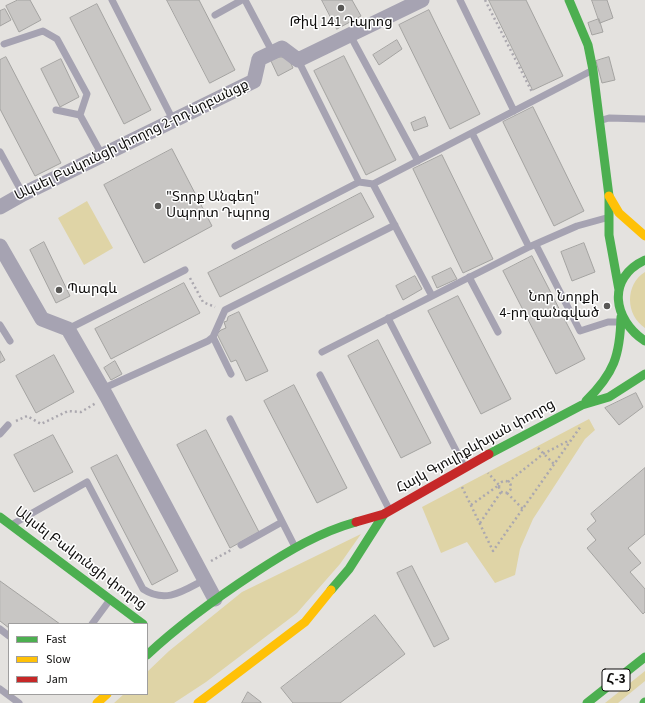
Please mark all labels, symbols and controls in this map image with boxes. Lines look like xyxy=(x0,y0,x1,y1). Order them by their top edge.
marker: Թիվ 141 Դպրոց xyxy=(336,3,346,13)
place label: Թիվ 141 Դպրոց xyxy=(289,15,393,31)
street label: Ակսել Բակունցի փողոց 2-րդ նրբանցք xyxy=(12,77,252,205)
place label: "Տորք Անգեղ" Սպորտ Դպրոց xyxy=(166,190,270,222)
marker: "Տորք Անգեղ" Սպորտ Դպրոց xyxy=(153,201,163,211)
place label: Պարգև xyxy=(67,282,117,298)
marker: Պարգև xyxy=(54,285,64,295)
place label: Նոր Նորքի 4-րդ զանգված xyxy=(499,290,599,322)
marker: Նոր Նորքի 4-րդ զանգված xyxy=(602,301,612,311)
street label: Հայկ Գյուլիքևխյան փողոց xyxy=(394,396,558,498)
street label: Ակսել Բակունցի փողոց xyxy=(11,504,149,614)
legend xyxy=(8,623,148,695)
text: Fast xyxy=(46,631,66,648)
text: Slow xyxy=(46,651,71,668)
road number: Հ-3 xyxy=(602,669,630,691)
text: Jam xyxy=(46,671,68,688)

